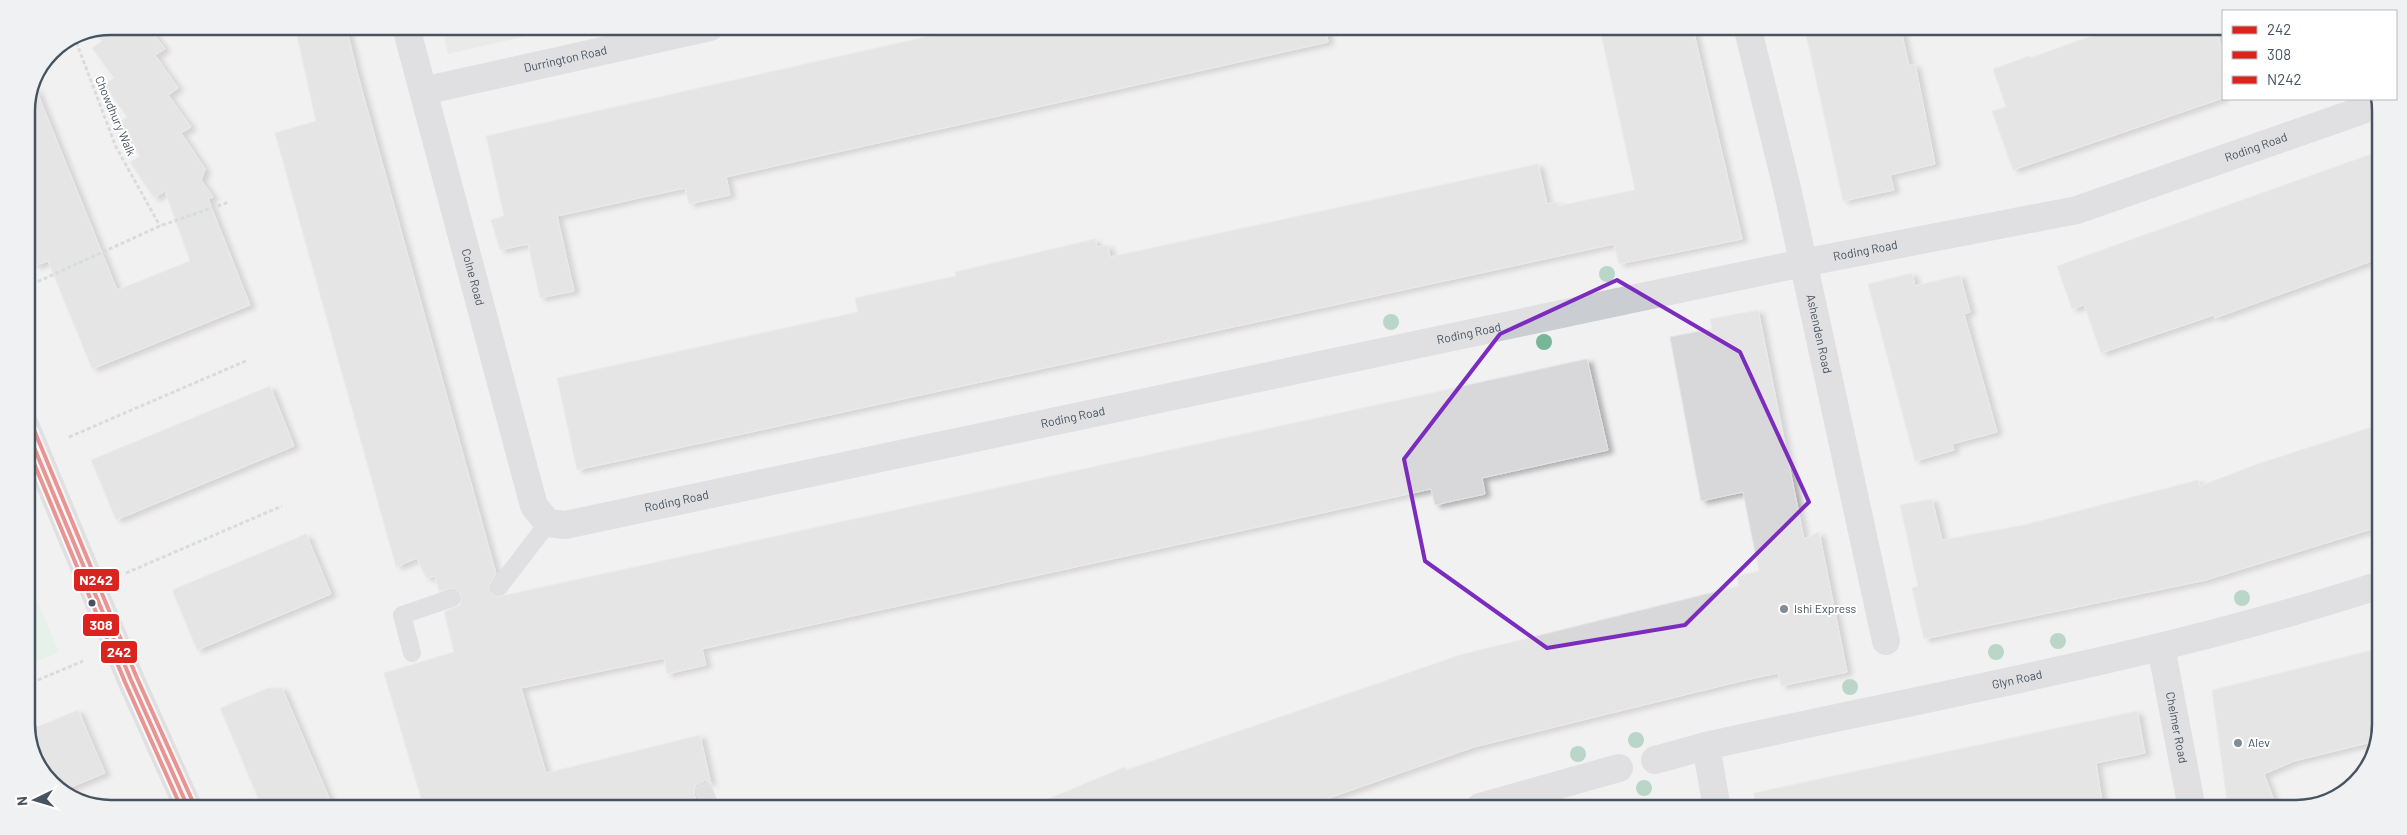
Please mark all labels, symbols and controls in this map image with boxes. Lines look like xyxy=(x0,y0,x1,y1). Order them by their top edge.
legend xyxy=(2222,10,2397,100)
text: 242 xyxy=(2267,20,2291,38)
street label: Durrington Road xyxy=(522,42,608,74)
text: 308 xyxy=(2267,45,2291,63)
text: N242 xyxy=(2267,70,2302,88)
street label: Chowdhury Walk xyxy=(93,74,139,158)
street label: Roding Road xyxy=(2222,129,2289,164)
street label: Roding Road xyxy=(1832,237,1899,263)
street label: Colne Road xyxy=(460,247,488,307)
street label: Ashenden Road xyxy=(1804,293,1835,375)
street label: Roding Road xyxy=(1435,319,1502,346)
street label: Roding Road xyxy=(1039,403,1106,430)
street label: Roding Road xyxy=(643,487,710,514)
line badge: N242 xyxy=(73,568,120,592)
text: N242 xyxy=(79,571,113,588)
unlabelled marker xyxy=(87,598,97,608)
place label: Ishi Express xyxy=(1794,601,1857,615)
marker: Ishi Express xyxy=(1778,603,1790,615)
line badge: 308 xyxy=(82,613,120,637)
text: 308 xyxy=(89,616,113,633)
line badge: 242 xyxy=(100,640,138,664)
text: 242 xyxy=(107,643,131,660)
street label: Glyn Road xyxy=(1990,666,2043,691)
street label: Chelmer Road xyxy=(2164,690,2191,764)
place label: Alev xyxy=(2248,735,2270,749)
marker: Alev xyxy=(2232,737,2244,749)
north arrow xyxy=(10,775,60,825)
text: N xyxy=(13,796,30,807)

